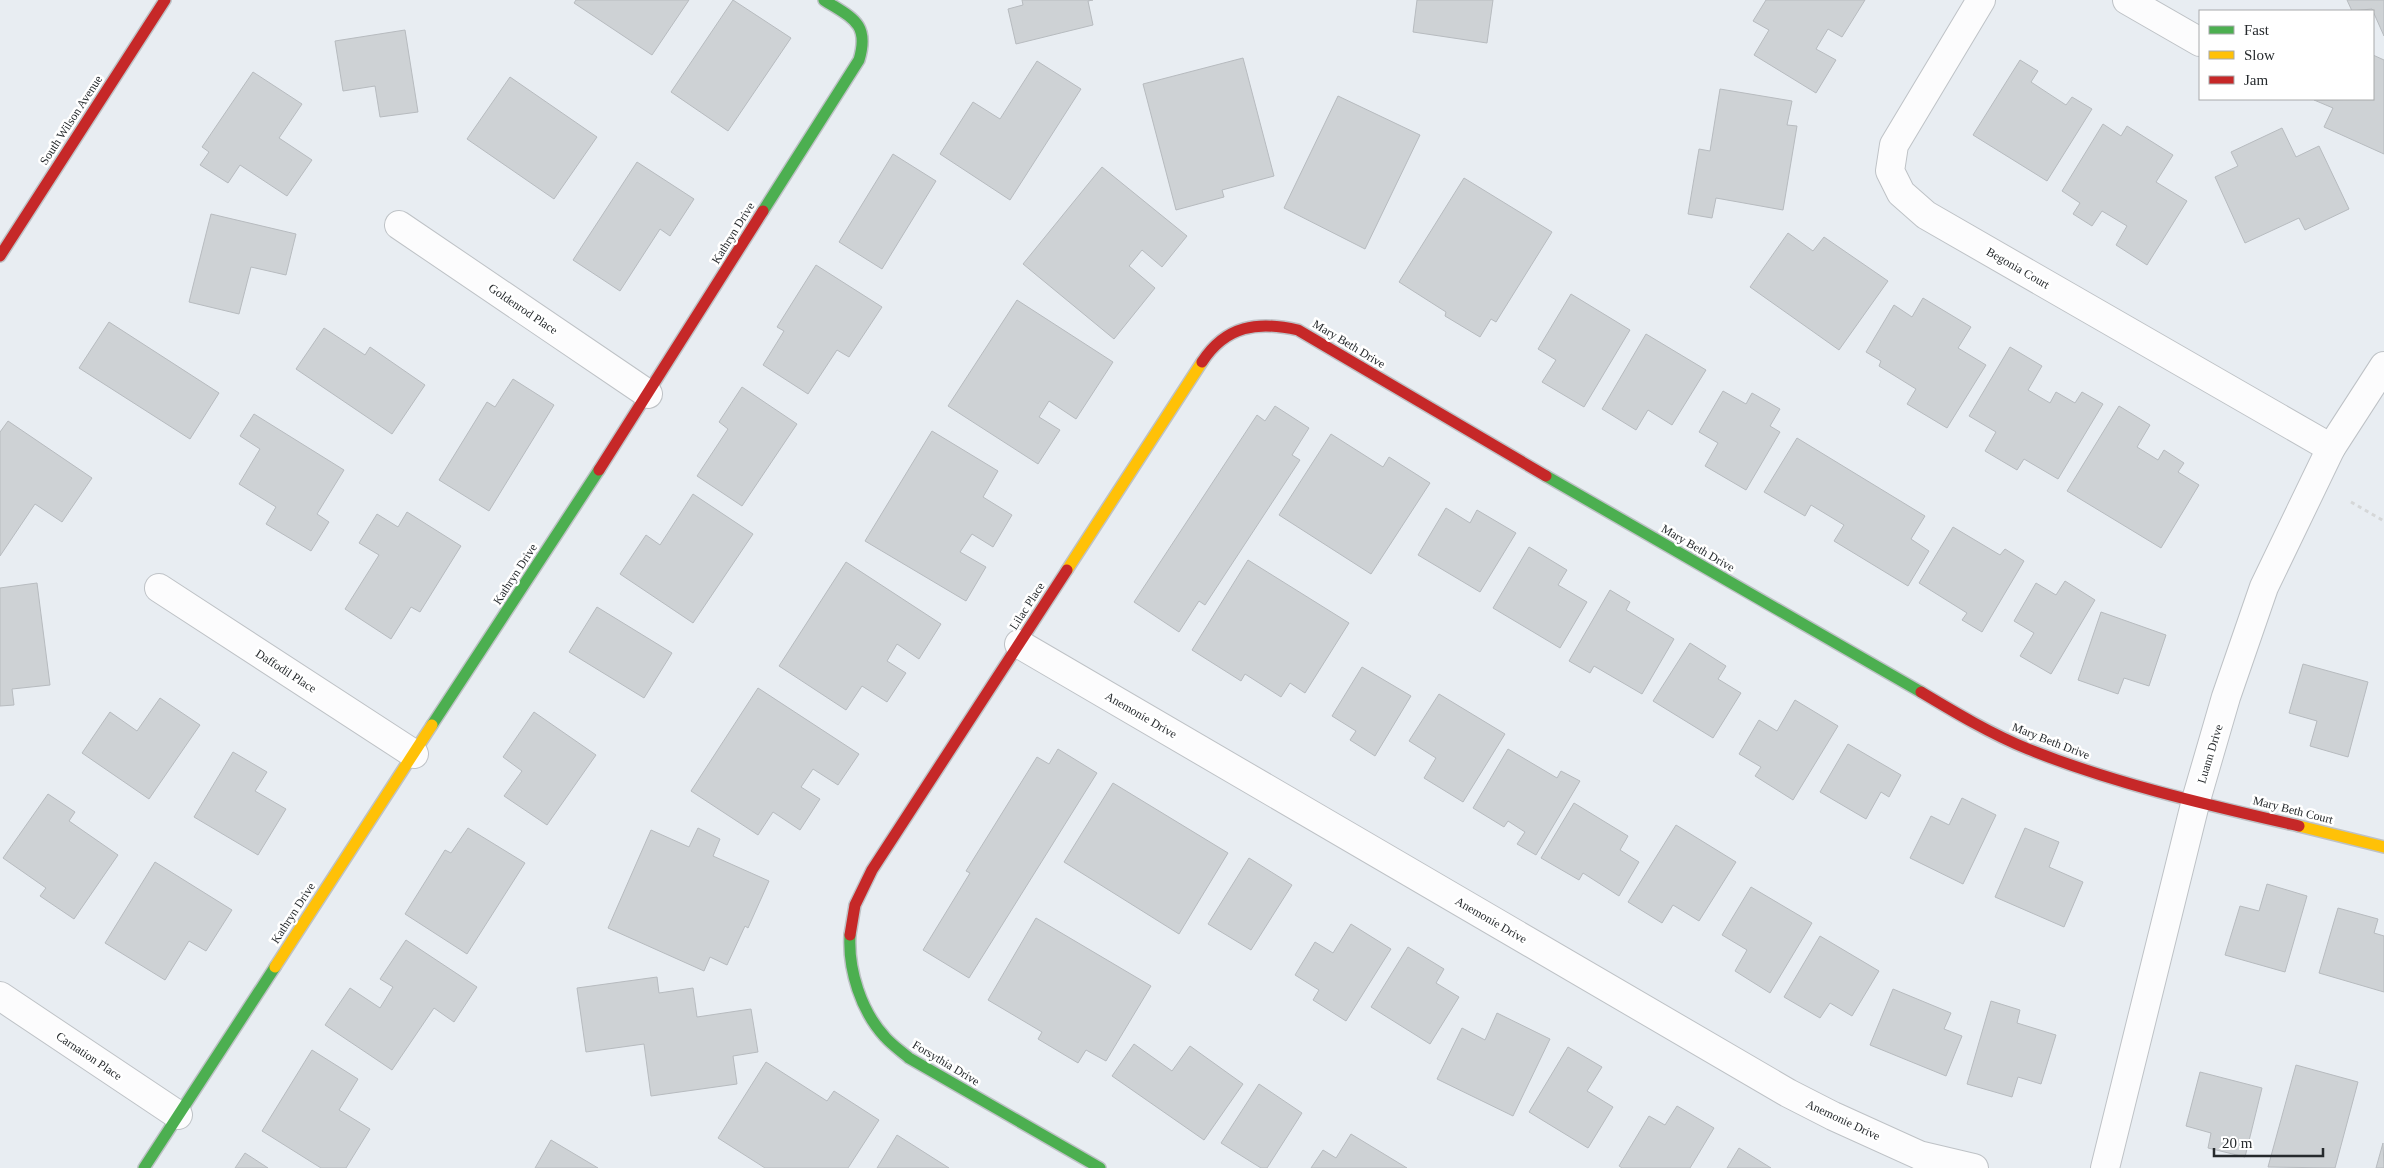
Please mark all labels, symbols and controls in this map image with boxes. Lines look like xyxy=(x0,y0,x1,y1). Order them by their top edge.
legend xyxy=(2199,10,2374,100)
text: Fast xyxy=(2244,22,2270,38)
text: Slow xyxy=(2244,47,2275,63)
text: Jam xyxy=(2244,72,2268,88)
street label: South Wilson Avenue xyxy=(37,73,105,167)
street label: Kathryn Drive xyxy=(709,200,757,266)
street label: Begonia Court xyxy=(1984,244,2053,292)
street label: Goldenrod Place xyxy=(486,281,560,337)
street label: Mary Beth Drive xyxy=(1310,317,1388,371)
street label: Mary Beth Drive xyxy=(1659,521,1737,575)
street label: Kathryn Drive xyxy=(490,541,540,607)
street label: Lilac Place xyxy=(1007,580,1047,632)
street label: Daffodil Place xyxy=(253,646,319,696)
street label: Anemonie Drive xyxy=(1103,689,1179,741)
street label: Mary Beth Drive xyxy=(2010,720,2092,762)
street label: Luann Drive xyxy=(2194,723,2226,785)
street label: Mary Beth Court xyxy=(2252,793,2335,827)
street label: Kathryn Drive xyxy=(268,880,318,946)
street label: Anemonie Drive xyxy=(1453,894,1529,946)
street label: Carnation Place xyxy=(53,1029,125,1083)
street label: Forsythia Drive xyxy=(910,1038,982,1088)
street label: Anemonie Drive xyxy=(1804,1097,1882,1143)
scale bar xyxy=(2214,1126,2323,1158)
text: 20 m xyxy=(2222,1135,2253,1151)

